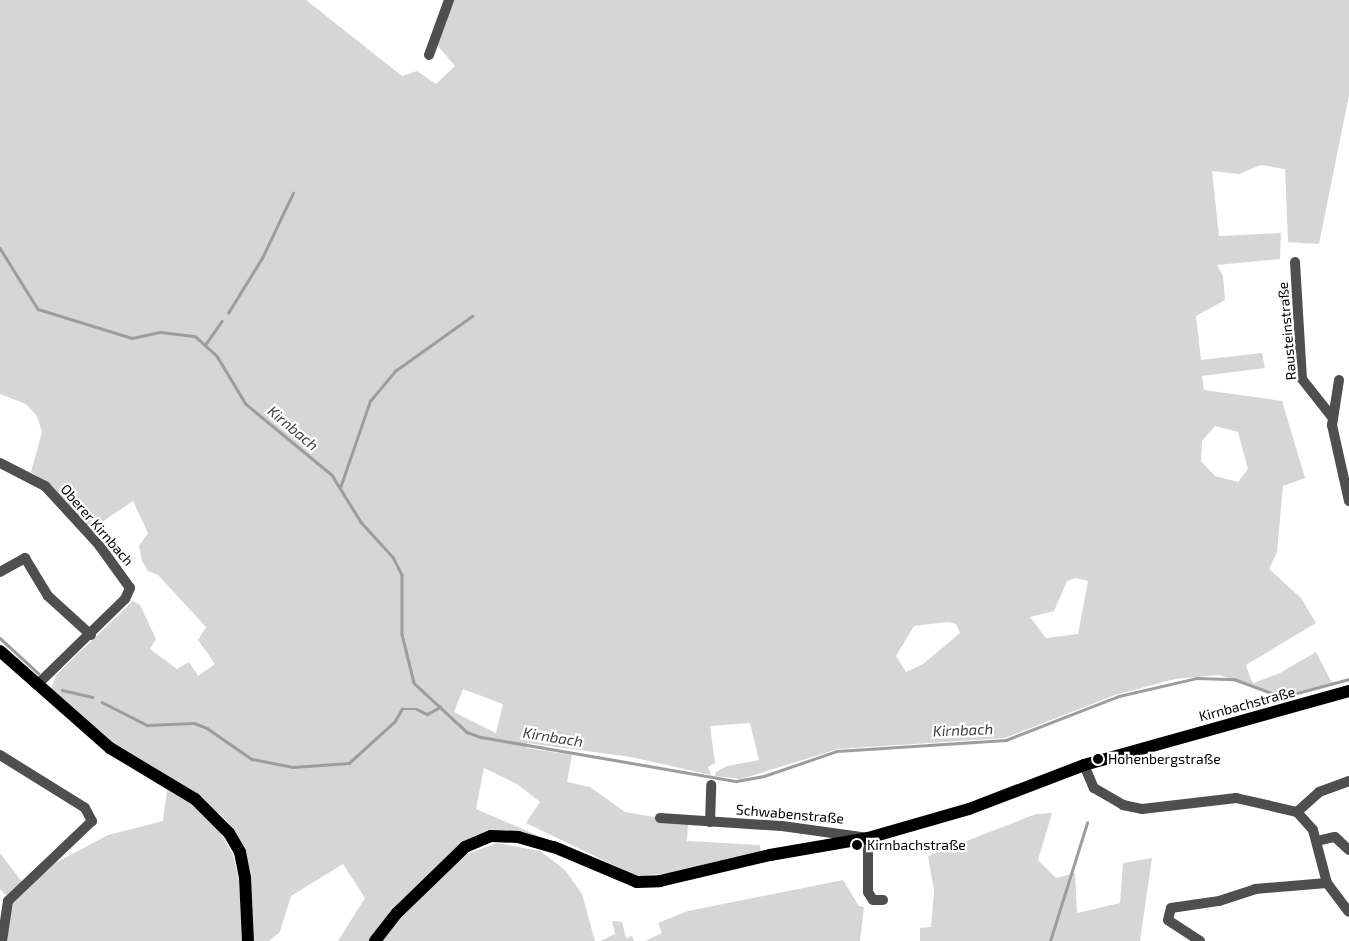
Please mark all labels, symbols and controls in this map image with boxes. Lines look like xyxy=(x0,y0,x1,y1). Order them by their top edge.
street label: Rausteinstraße xyxy=(1274,281,1300,381)
water label: Kirnbach xyxy=(264,402,322,454)
street label: Oberer Kirnbach xyxy=(57,481,137,569)
street label: Kirnbachstraße xyxy=(1197,683,1297,725)
water label: Kirnbach xyxy=(933,720,993,740)
water label: Kirnbach xyxy=(522,723,584,751)
place label: Hohenbergstraße xyxy=(1108,751,1221,767)
marker: Hohenbergstraße xyxy=(1092,753,1104,765)
street label: Schwabenstraße xyxy=(735,801,845,827)
place label: Kirnbachstraße xyxy=(867,837,966,853)
marker: Kirnbachstraße xyxy=(851,839,863,851)

